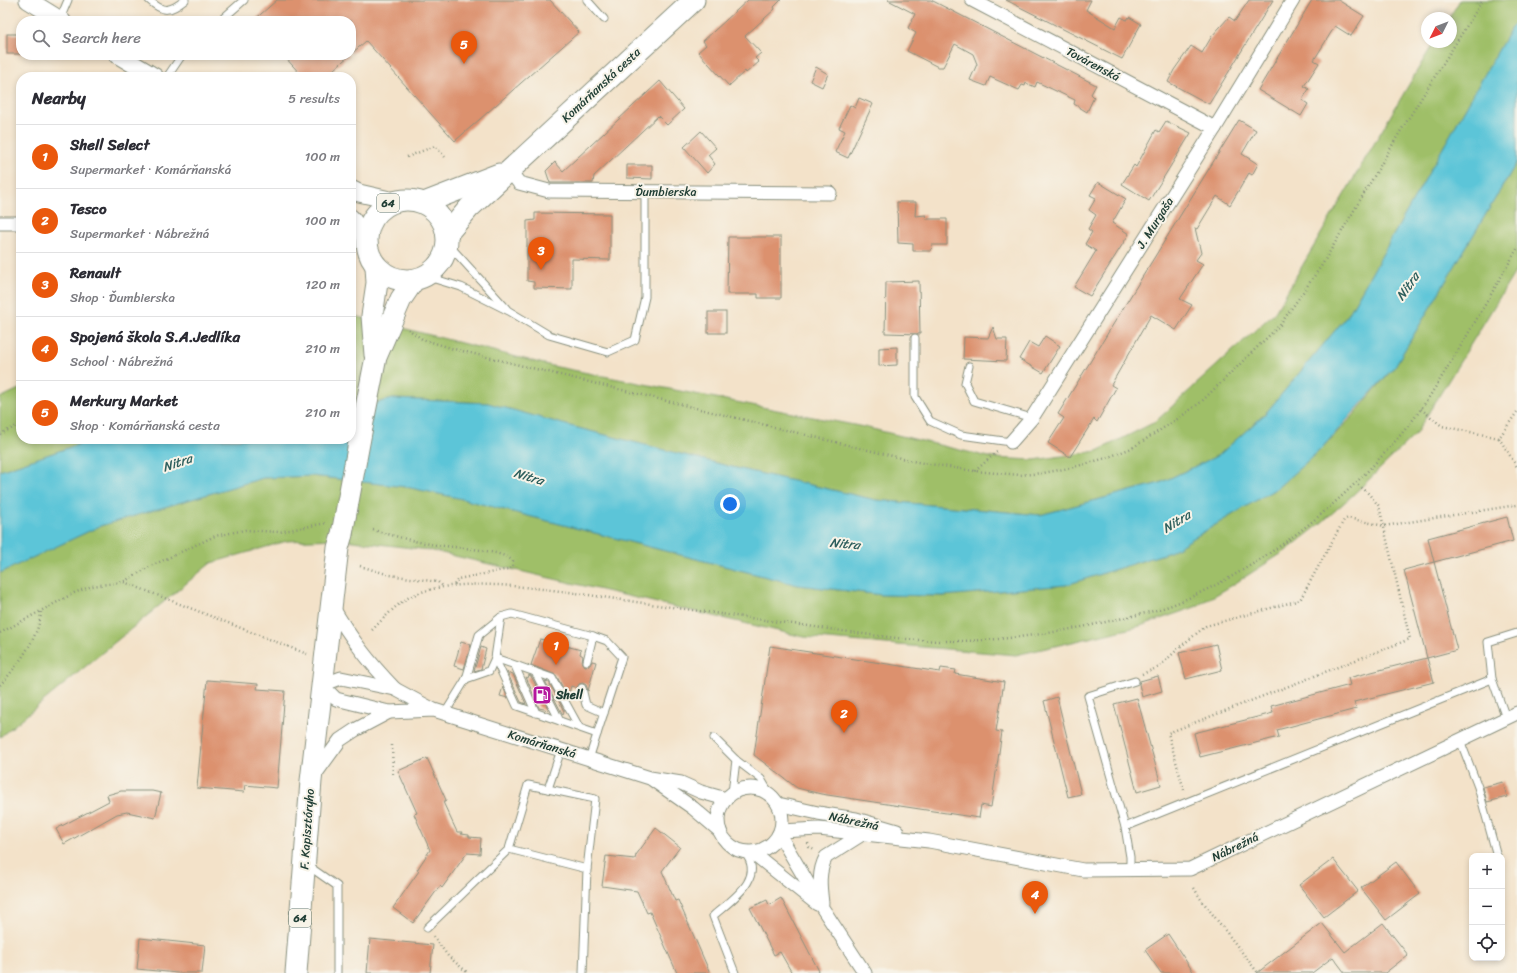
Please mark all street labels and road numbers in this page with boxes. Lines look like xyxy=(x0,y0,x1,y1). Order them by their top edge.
street label: Továrenská xyxy=(1062,40,1124,88)
street label: Komárňanská cesta xyxy=(556,41,647,128)
street label: Ďumbierska xyxy=(635,181,697,203)
street label: J. Murgaša xyxy=(1130,193,1180,254)
road number: 64 xyxy=(377,194,399,212)
street label: Komárňanská xyxy=(505,723,579,765)
street label: F. Kapisztóryho xyxy=(293,788,321,870)
street label: Nábrežná xyxy=(827,805,881,837)
street label: Nábrežná xyxy=(1208,826,1262,868)
road number: 64 xyxy=(289,909,311,927)

